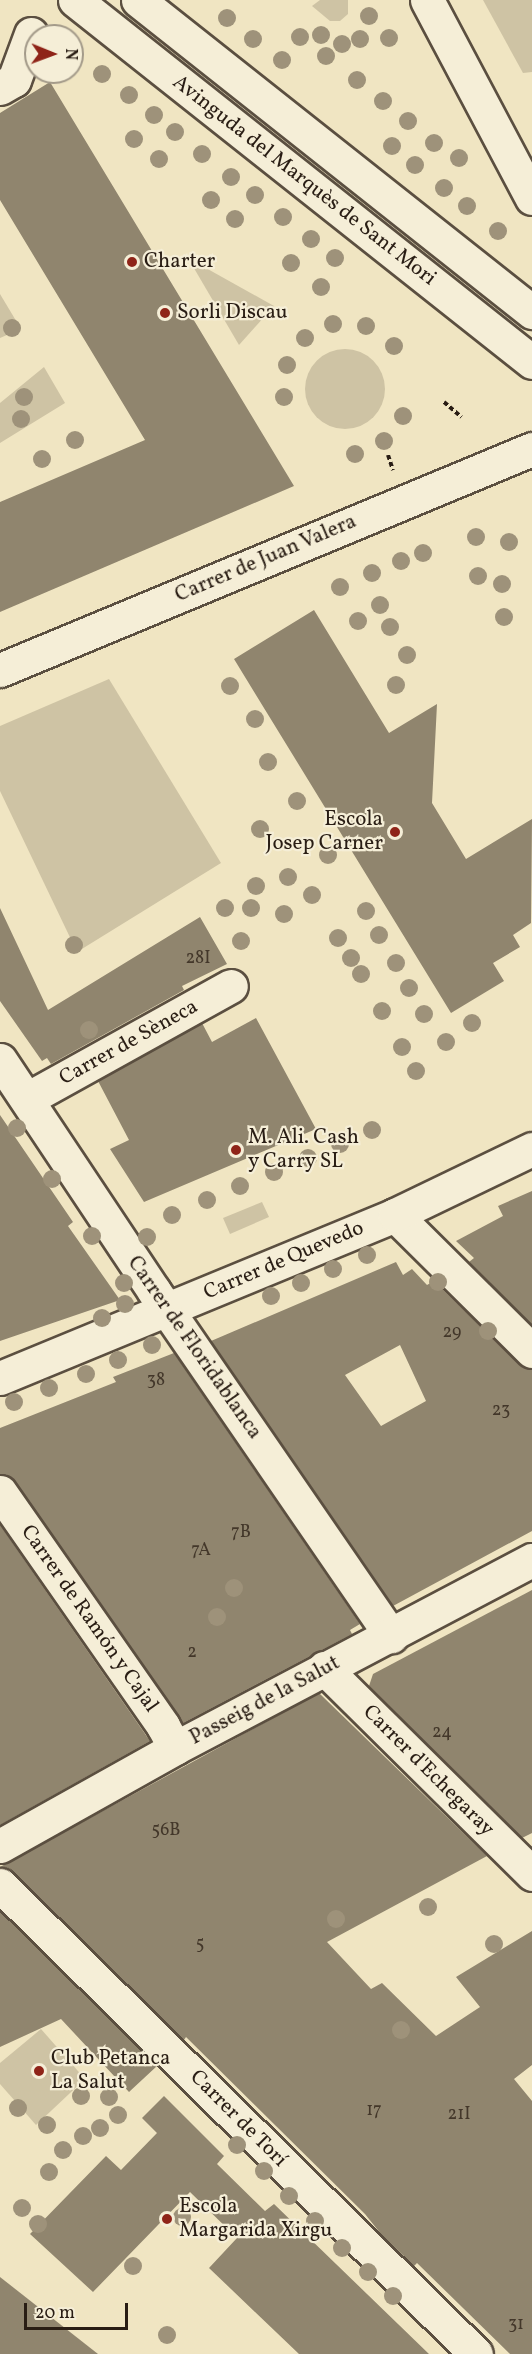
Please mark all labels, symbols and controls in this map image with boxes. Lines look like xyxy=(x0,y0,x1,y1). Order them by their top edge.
north arrow xyxy=(24,24,84,84)
text: N xyxy=(59,48,81,60)
street label: Avinguda del Marquès de Sant Mori xyxy=(167,70,441,292)
place label: Charter xyxy=(144,249,215,275)
marker: Charter xyxy=(125,255,139,269)
place label: Sorli Discau xyxy=(177,300,288,326)
marker: Sorli Discau xyxy=(158,306,172,320)
street label: Carrer de Juan Valera xyxy=(171,509,361,609)
place label: Escola Josep Carner xyxy=(265,807,383,857)
marker: Escola Josep Carner xyxy=(388,825,402,839)
house number: 28I xyxy=(185,948,211,970)
street label: Carrer de Sèneca xyxy=(55,995,203,1091)
place label: M. Ali. Cash y Carry SL xyxy=(248,1125,359,1175)
marker: M. Ali. Cash y Carry SL xyxy=(229,1143,243,1157)
street label: Carrer de Quevedo xyxy=(200,1216,368,1306)
street label: Carrer de Floridablanca xyxy=(121,1252,267,1444)
house number: 29 xyxy=(443,1322,461,1344)
house number: 38 xyxy=(147,1370,165,1392)
house number: 23 xyxy=(492,1400,510,1422)
street label: Carrer de Ramón y Cajal xyxy=(14,1520,164,1718)
house number: 7B xyxy=(231,1522,251,1544)
house number: 7A xyxy=(191,1540,211,1562)
house number: 2 xyxy=(187,1642,197,1664)
street label: Passeig de la Salut xyxy=(186,1651,344,1751)
street label: Carrer d'Echegaray xyxy=(357,1700,499,1842)
house number: 24 xyxy=(432,1722,452,1744)
house number: 56B xyxy=(152,1820,180,1842)
house number: 5 xyxy=(196,1934,204,1956)
place label: Club Petanca La Salut xyxy=(51,2046,170,2096)
marker: Club Petanca La Salut xyxy=(32,2064,46,2078)
street label: Carrer de Torí xyxy=(184,2065,292,2173)
house number: 17 xyxy=(366,2100,382,2122)
house number: 21I xyxy=(447,2104,471,2126)
place label: Escola Margarida Xirgu xyxy=(179,2194,332,2244)
marker: Escola Margarida Xirgu xyxy=(160,2212,174,2226)
scale bar xyxy=(27,2291,130,2329)
text: 20 m xyxy=(35,2301,75,2326)
house number: 31 xyxy=(508,2314,524,2336)

